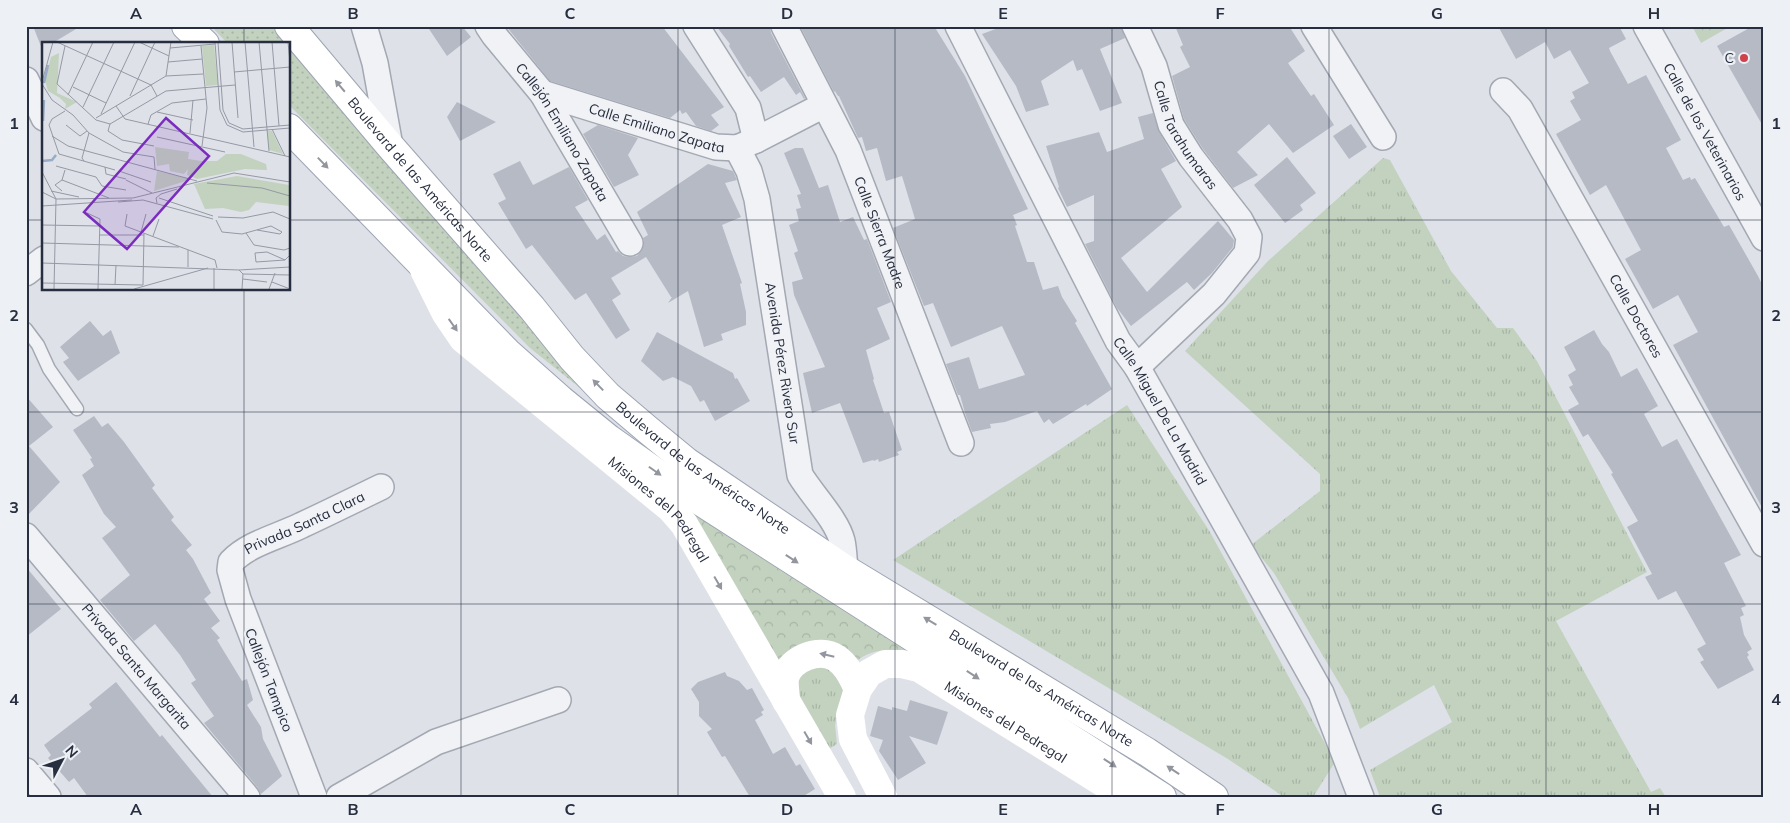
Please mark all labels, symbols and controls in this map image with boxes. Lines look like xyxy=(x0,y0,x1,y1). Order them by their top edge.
text: A xyxy=(130,3,142,23)
text: B xyxy=(347,3,359,23)
text: C xyxy=(565,3,576,23)
text: D xyxy=(781,3,793,23)
text: E xyxy=(998,3,1008,23)
text: F xyxy=(1215,3,1225,23)
text: G xyxy=(1431,3,1443,23)
text: H xyxy=(1648,3,1660,23)
inset map xyxy=(42,42,290,290)
place label: C xyxy=(1724,49,1734,67)
marker: C xyxy=(1738,52,1750,64)
street label: Callejón Emiliano Zapata xyxy=(512,59,613,205)
street label: Calle de los Veterinarios xyxy=(1659,60,1750,204)
street label: Calle Tarahumaras xyxy=(1150,78,1222,193)
one-way arrow xyxy=(334,80,345,93)
street label: Boulevard de las Américas Norte xyxy=(344,94,496,266)
street label: Calle Emiliano Zapata xyxy=(586,99,725,156)
text: 1 xyxy=(9,113,19,133)
text: 1 xyxy=(1771,113,1781,133)
one-way arrow xyxy=(317,157,329,169)
street label: Calle Sierra Madre xyxy=(850,174,910,291)
street label: Calle Doctores xyxy=(1605,271,1667,361)
street label: Avenida Pérez Rivero Sur xyxy=(761,281,804,446)
text: 2 xyxy=(9,305,19,325)
text: 2 xyxy=(1771,305,1781,325)
one-way arrow xyxy=(448,319,458,332)
street label: Calle Miguel De La Madrid xyxy=(1109,333,1211,488)
one-way arrow xyxy=(592,380,604,392)
street label: Boulevard de las Américas Norte xyxy=(612,398,793,538)
street label: Misiones del Pedregal xyxy=(605,452,713,565)
one-way arrow xyxy=(648,466,662,476)
street label: Privada Santa Clara xyxy=(241,487,368,558)
text: 3 xyxy=(9,497,19,517)
text: 3 xyxy=(1771,497,1781,517)
one-way arrow xyxy=(785,554,798,564)
one-way arrow xyxy=(713,576,722,589)
street label: Privada Santa Margarita xyxy=(78,600,195,733)
one-way arrow xyxy=(924,616,937,625)
street label: Boulevard de las Américas Norte xyxy=(946,625,1137,751)
street label: Callejón Tampico xyxy=(241,626,297,734)
one-way arrow xyxy=(819,651,834,659)
one-way arrow xyxy=(966,670,980,679)
street label: Misiones del Pedregal xyxy=(941,677,1070,767)
text: 4 xyxy=(9,689,19,709)
text: 4 xyxy=(1771,689,1781,709)
one-way arrow xyxy=(803,732,812,745)
north arrow xyxy=(38,736,88,786)
text: N xyxy=(62,742,82,761)
one-way arrow xyxy=(1103,758,1116,768)
one-way arrow xyxy=(1166,765,1180,775)
text: A xyxy=(130,799,142,819)
text: B xyxy=(347,799,359,819)
text: C xyxy=(565,799,576,819)
text: D xyxy=(781,799,793,819)
text: E xyxy=(998,799,1008,819)
text: F xyxy=(1215,799,1225,819)
text: G xyxy=(1431,799,1443,819)
text: H xyxy=(1648,799,1660,819)

